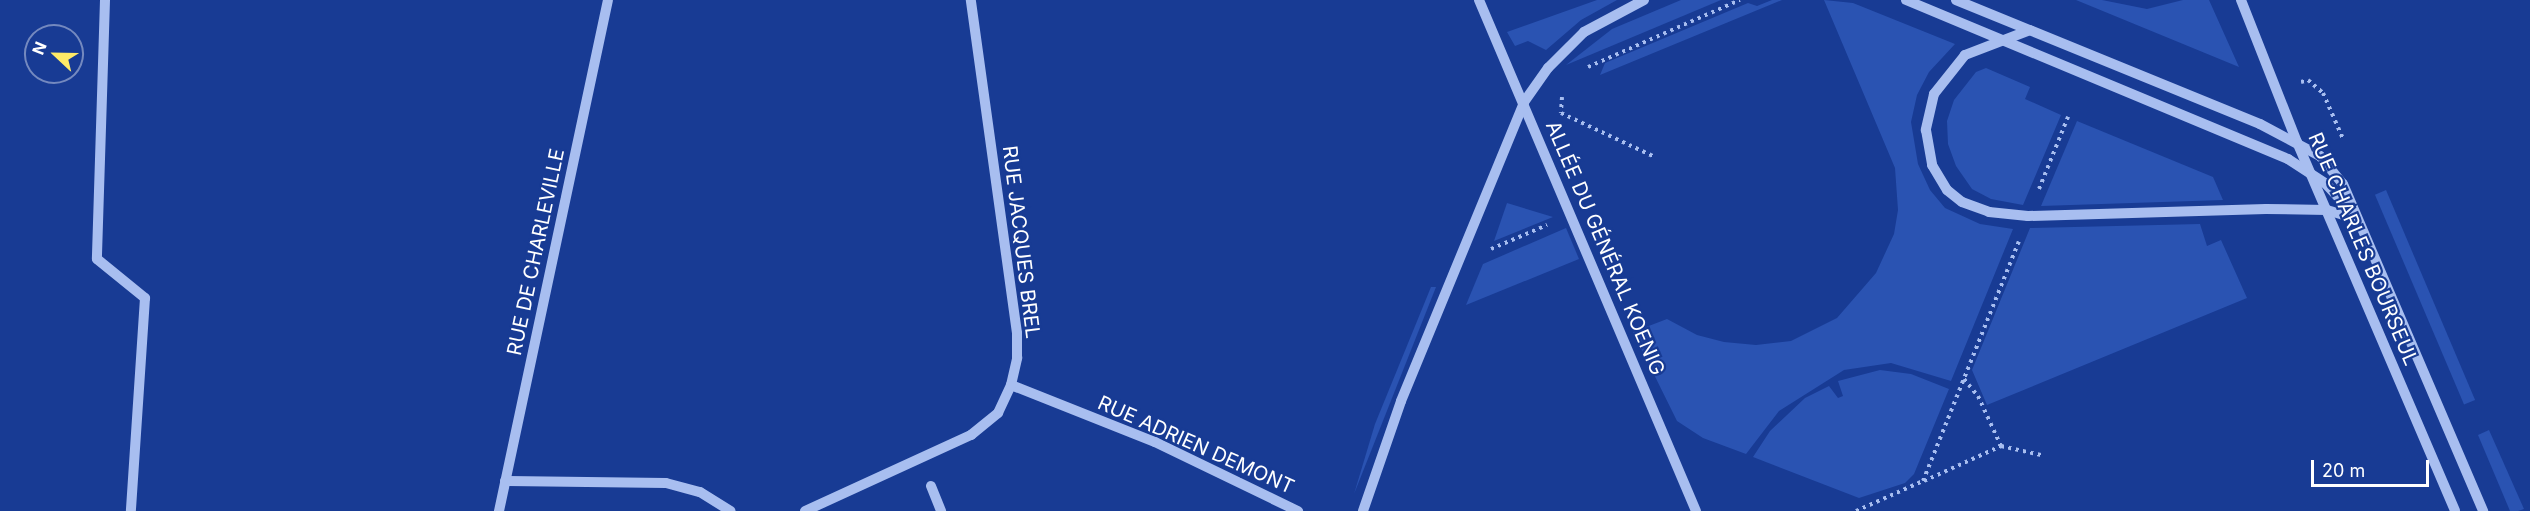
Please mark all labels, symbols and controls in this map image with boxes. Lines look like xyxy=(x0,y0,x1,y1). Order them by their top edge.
north arrow xyxy=(24,24,84,84)
text: N xyxy=(28,39,51,57)
street label: ALLÉE DU GÉNÉRAL KOENIG xyxy=(1540,117,1670,379)
street label: RUE CHARLES BOURSEUL xyxy=(2303,129,2423,369)
street label: RUE JACQUES BREL xyxy=(997,144,1045,340)
street label: RUE DE CHARLEVILLE xyxy=(502,146,570,358)
street label: RUE ADRIEN DEMONT xyxy=(1094,391,1298,499)
scale bar xyxy=(2314,448,2432,486)
text: 20 m xyxy=(2322,460,2365,481)

